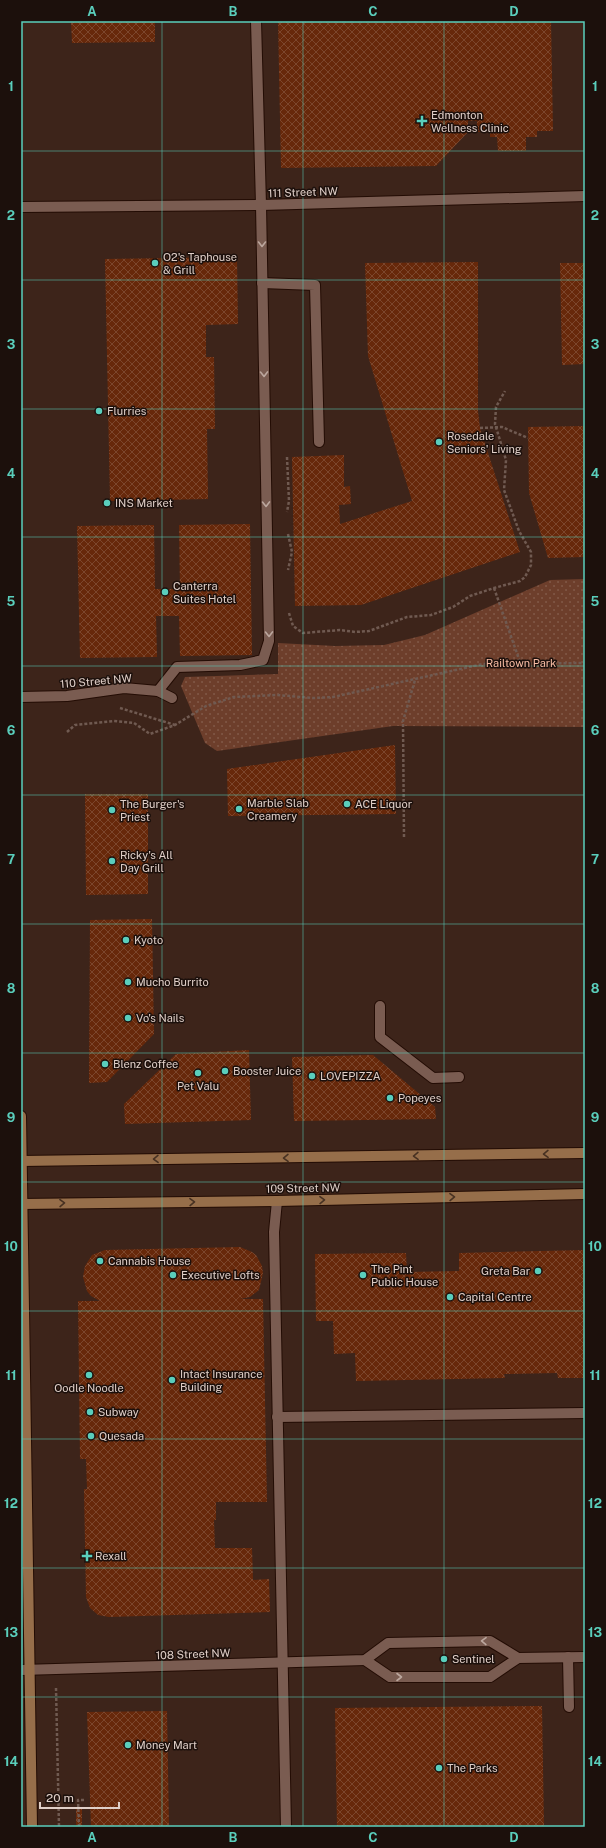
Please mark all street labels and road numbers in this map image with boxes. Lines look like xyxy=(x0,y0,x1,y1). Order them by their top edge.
street label: 111 Street NW xyxy=(268,185,339,199)
street label: 110 Street NW xyxy=(60,672,133,690)
street label: 109 Street NW xyxy=(266,1181,341,1195)
street label: 108 Street NW xyxy=(156,1647,231,1661)

